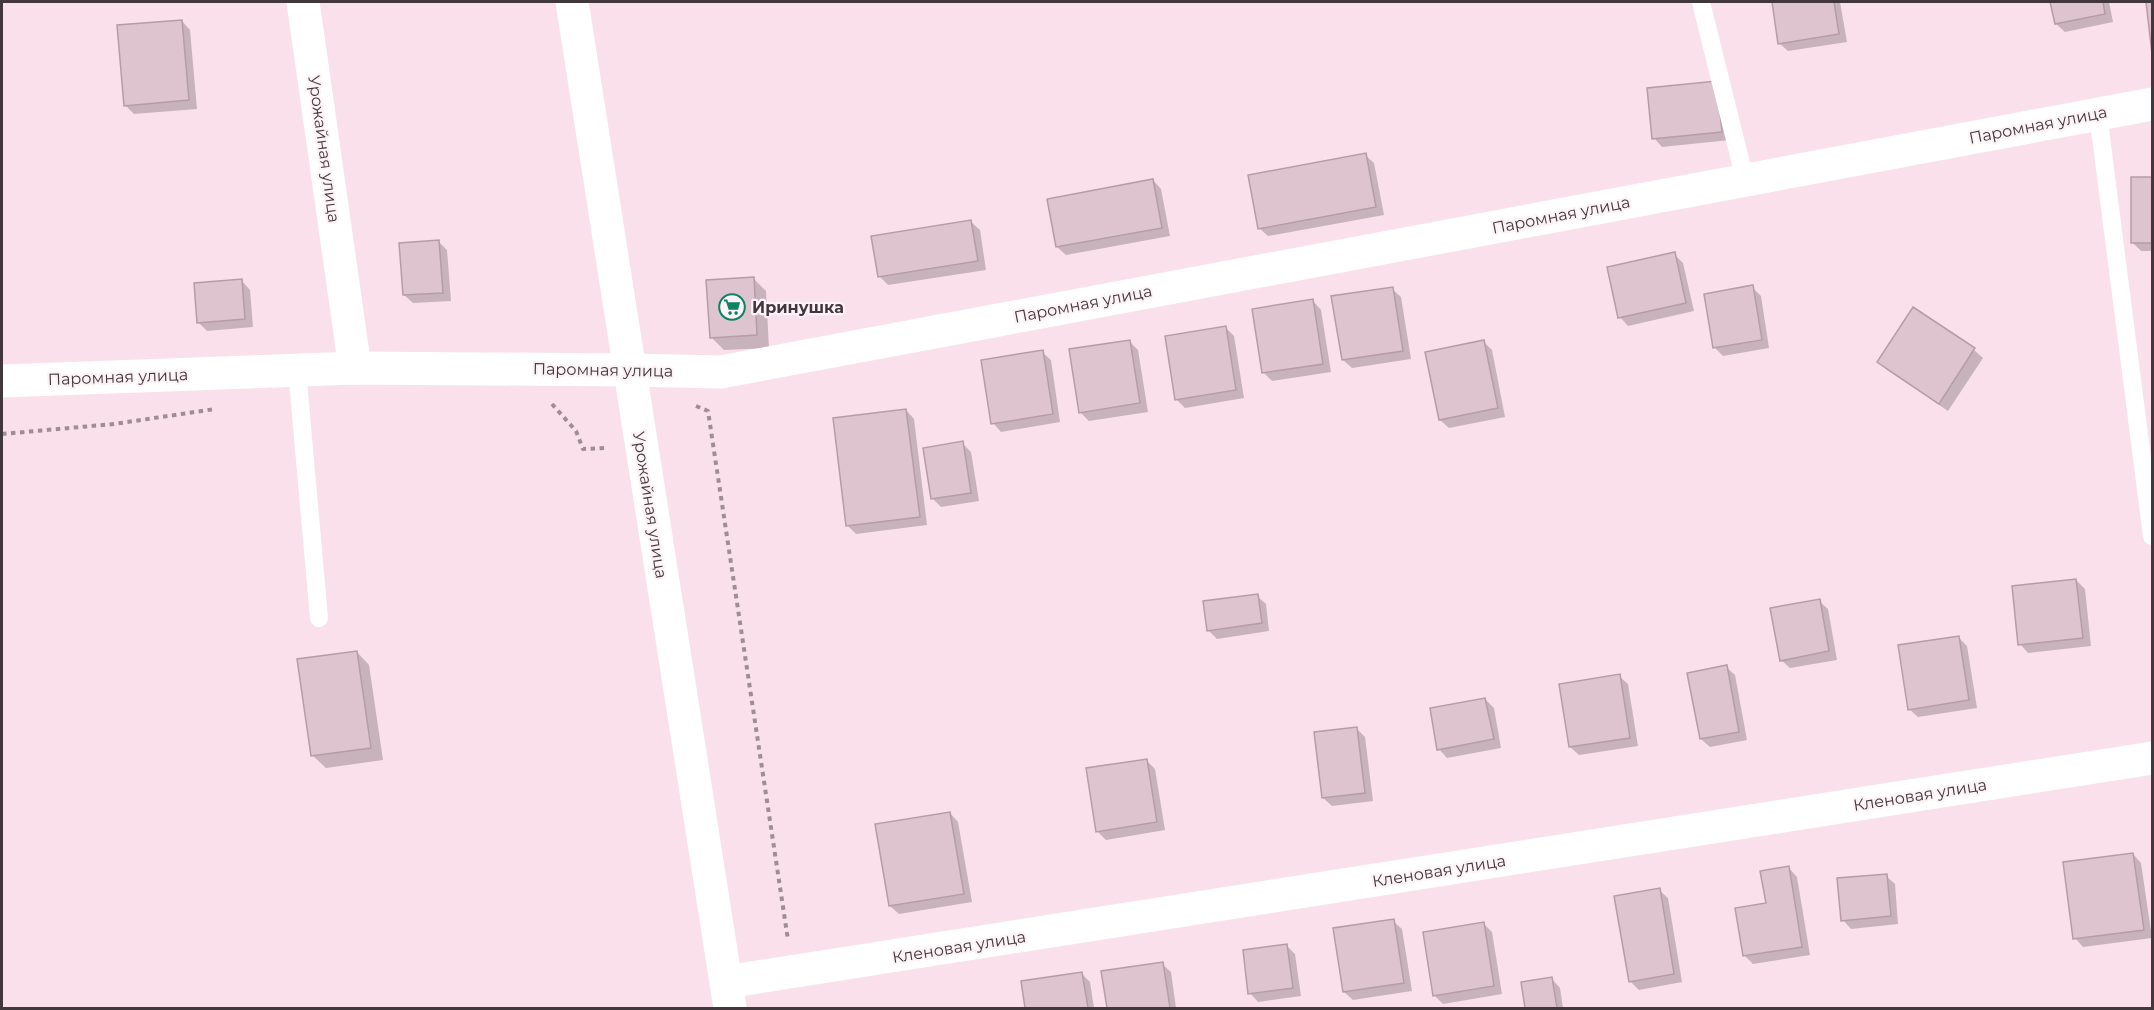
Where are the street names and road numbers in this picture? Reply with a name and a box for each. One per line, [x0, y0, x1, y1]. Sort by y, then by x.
street label: Урожайная улица [304, 74, 344, 224]
street label: Паромная улица [1967, 102, 2109, 148]
street label: Паромная улица [1490, 192, 1632, 238]
street label: Паромная улица [1012, 281, 1154, 327]
street label: Паромная улица [533, 359, 673, 381]
street label: Паромная улица [48, 365, 188, 389]
street label: Урожайная улица [629, 430, 671, 580]
street label: Кленовая улица [1852, 775, 1988, 815]
street label: Кленовая улица [1371, 851, 1507, 891]
street label: Кленовая улица [891, 927, 1027, 967]

